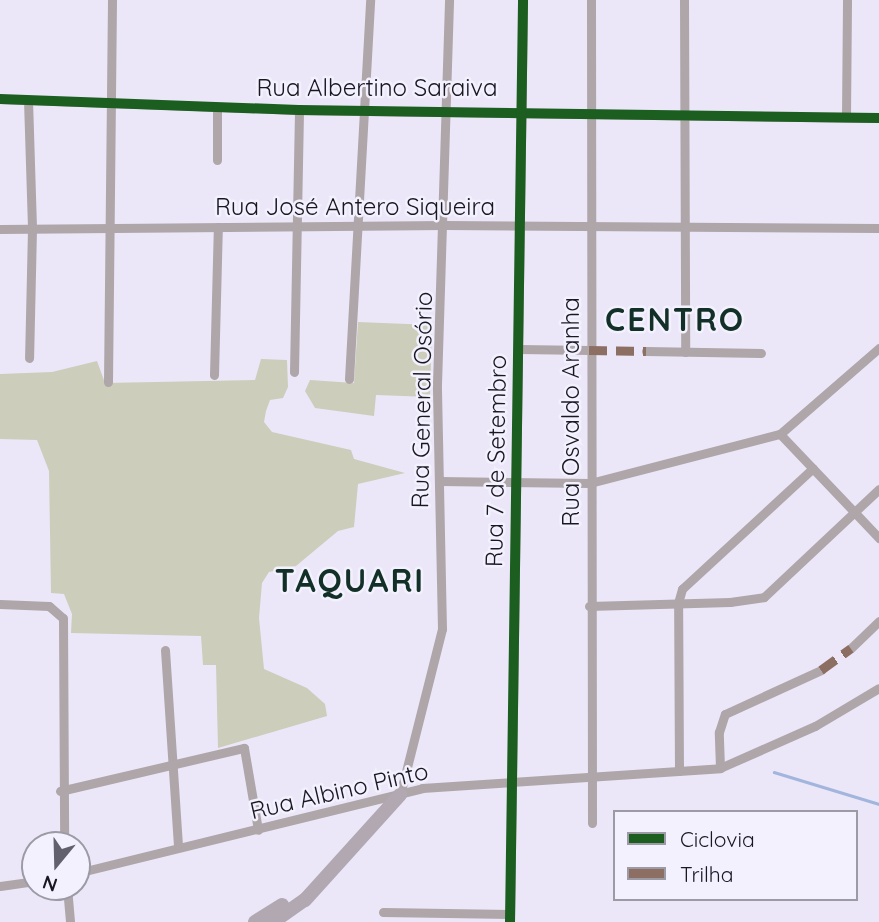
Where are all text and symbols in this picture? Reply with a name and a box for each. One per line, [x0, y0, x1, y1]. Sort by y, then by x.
street label: Rua Albertino Saraiva [256, 74, 498, 102]
street label: Rua José Antero Siqueira [215, 193, 495, 221]
street label: Rua General Osório [406, 291, 438, 509]
street label: Rua Osvaldo Aranha [557, 297, 585, 527]
district label: CENTRO [606, 300, 744, 338]
street label: Rua 7 de Setembro [480, 355, 512, 567]
district label: TAQUARI [276, 561, 424, 599]
street label: Rua Albino Pinto [247, 756, 431, 826]
legend [613, 810, 858, 901]
text: Ciclovia [680, 826, 755, 852]
north arrow [21, 831, 91, 901]
text: Trilha [680, 861, 734, 887]
text: N [39, 870, 60, 898]

